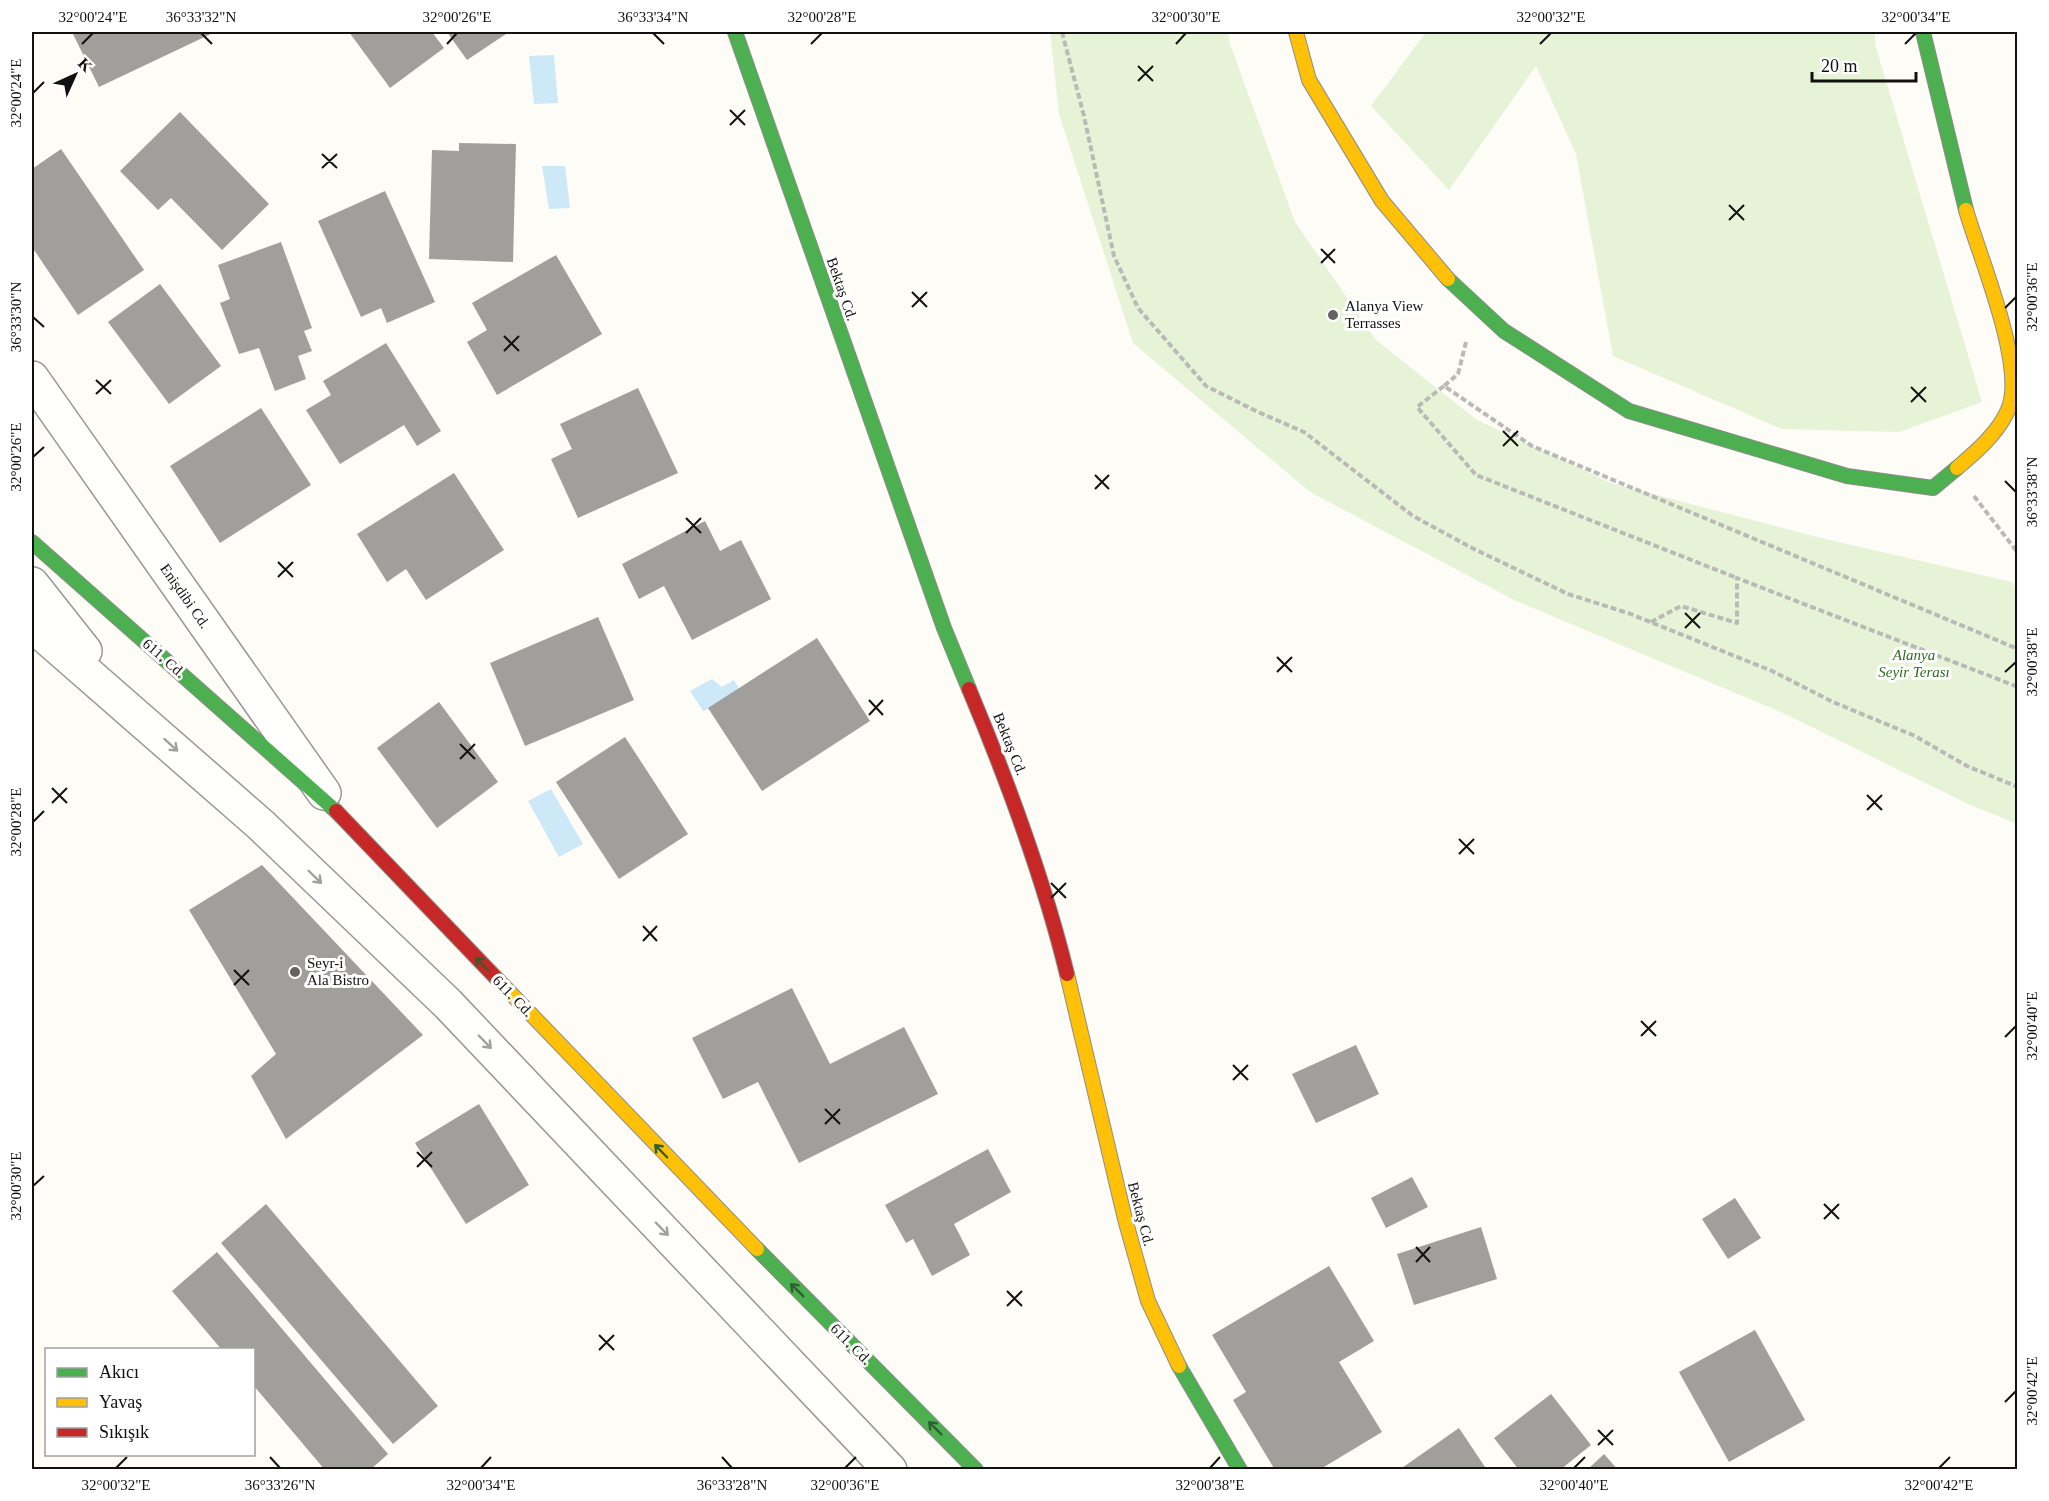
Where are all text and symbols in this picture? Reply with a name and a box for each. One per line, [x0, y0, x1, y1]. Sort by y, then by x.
text: 32°00'24"E [59, 9, 128, 25]
text: 36°33'32"N [166, 9, 236, 25]
text: 32°00'26"E [423, 9, 492, 25]
text: 36°33'34"N [618, 9, 688, 25]
text: 32°00'28"E [788, 9, 857, 25]
text: 32°00'30"E [1152, 9, 1221, 25]
text: 32°00'32"E [1517, 9, 1586, 25]
text: 32°00'34"E [1882, 9, 1951, 25]
north arrow [45, 45, 105, 105]
scale bar [1812, 45, 1916, 83]
text: K [75, 54, 96, 76]
text: 20 m [1821, 56, 1858, 76]
text: 32°00'24"E [8, 59, 24, 128]
street label: Bektaş Cd. [824, 255, 860, 323]
text: 32°00'36"E [2024, 263, 2040, 332]
text: 36°33'30"N [8, 282, 24, 352]
place label: Alanya View Terrasses [1345, 298, 1424, 331]
marker: Alanya View Terrasses [1326, 308, 1340, 322]
text: 32°00'26"E [8, 423, 24, 492]
text: 36°33'38"N [2024, 457, 2040, 527]
street label: Enişdibi Cd. [157, 561, 213, 631]
text: 32°00'38"E [2024, 628, 2040, 697]
street label: 611. Cd. [140, 635, 188, 681]
park label: Alanya Seyir Terası [1878, 647, 1950, 680]
street label: Bektaş Cd. [990, 710, 1030, 778]
one-way arrow [163, 738, 178, 752]
text: 32°00'28"E [8, 788, 24, 857]
one-way arrow [307, 870, 322, 884]
place label: Seyr-i Ala Bistro [307, 955, 369, 988]
one-way arrow [475, 956, 490, 971]
marker: Seyr-i Ala Bistro [288, 965, 302, 979]
street label: 611. Cd. [490, 972, 536, 1020]
text: 32°00'40"E [2024, 992, 2040, 1061]
one-way arrow [477, 1035, 492, 1050]
one-way arrow [653, 1143, 668, 1158]
text: 32°00'30"E [8, 1152, 24, 1221]
street label: Bektaş Cd. [1125, 1180, 1157, 1248]
one-way arrow [655, 1222, 669, 1237]
one-way arrow [790, 1282, 804, 1297]
street label: 611. Cd. [827, 1320, 875, 1368]
legend [45, 1348, 255, 1456]
text: 32°00'42"E [2024, 1357, 2040, 1426]
text: Akıcı [99, 1362, 139, 1382]
text: Yavaş [99, 1392, 142, 1412]
one-way arrow [927, 1421, 942, 1435]
text: Sıkışık [99, 1422, 149, 1442]
text: 32°00'32"E [82, 1477, 151, 1493]
text: 36°33'26"N [245, 1477, 315, 1493]
text: 32°00'34"E [447, 1477, 516, 1493]
text: 36°33'28"N [697, 1477, 767, 1493]
text: 32°00'36"E [811, 1477, 880, 1493]
text: 32°00'38"E [1176, 1477, 1245, 1493]
text: 32°00'40"E [1540, 1477, 1609, 1493]
text: 32°00'42"E [1905, 1477, 1974, 1493]

